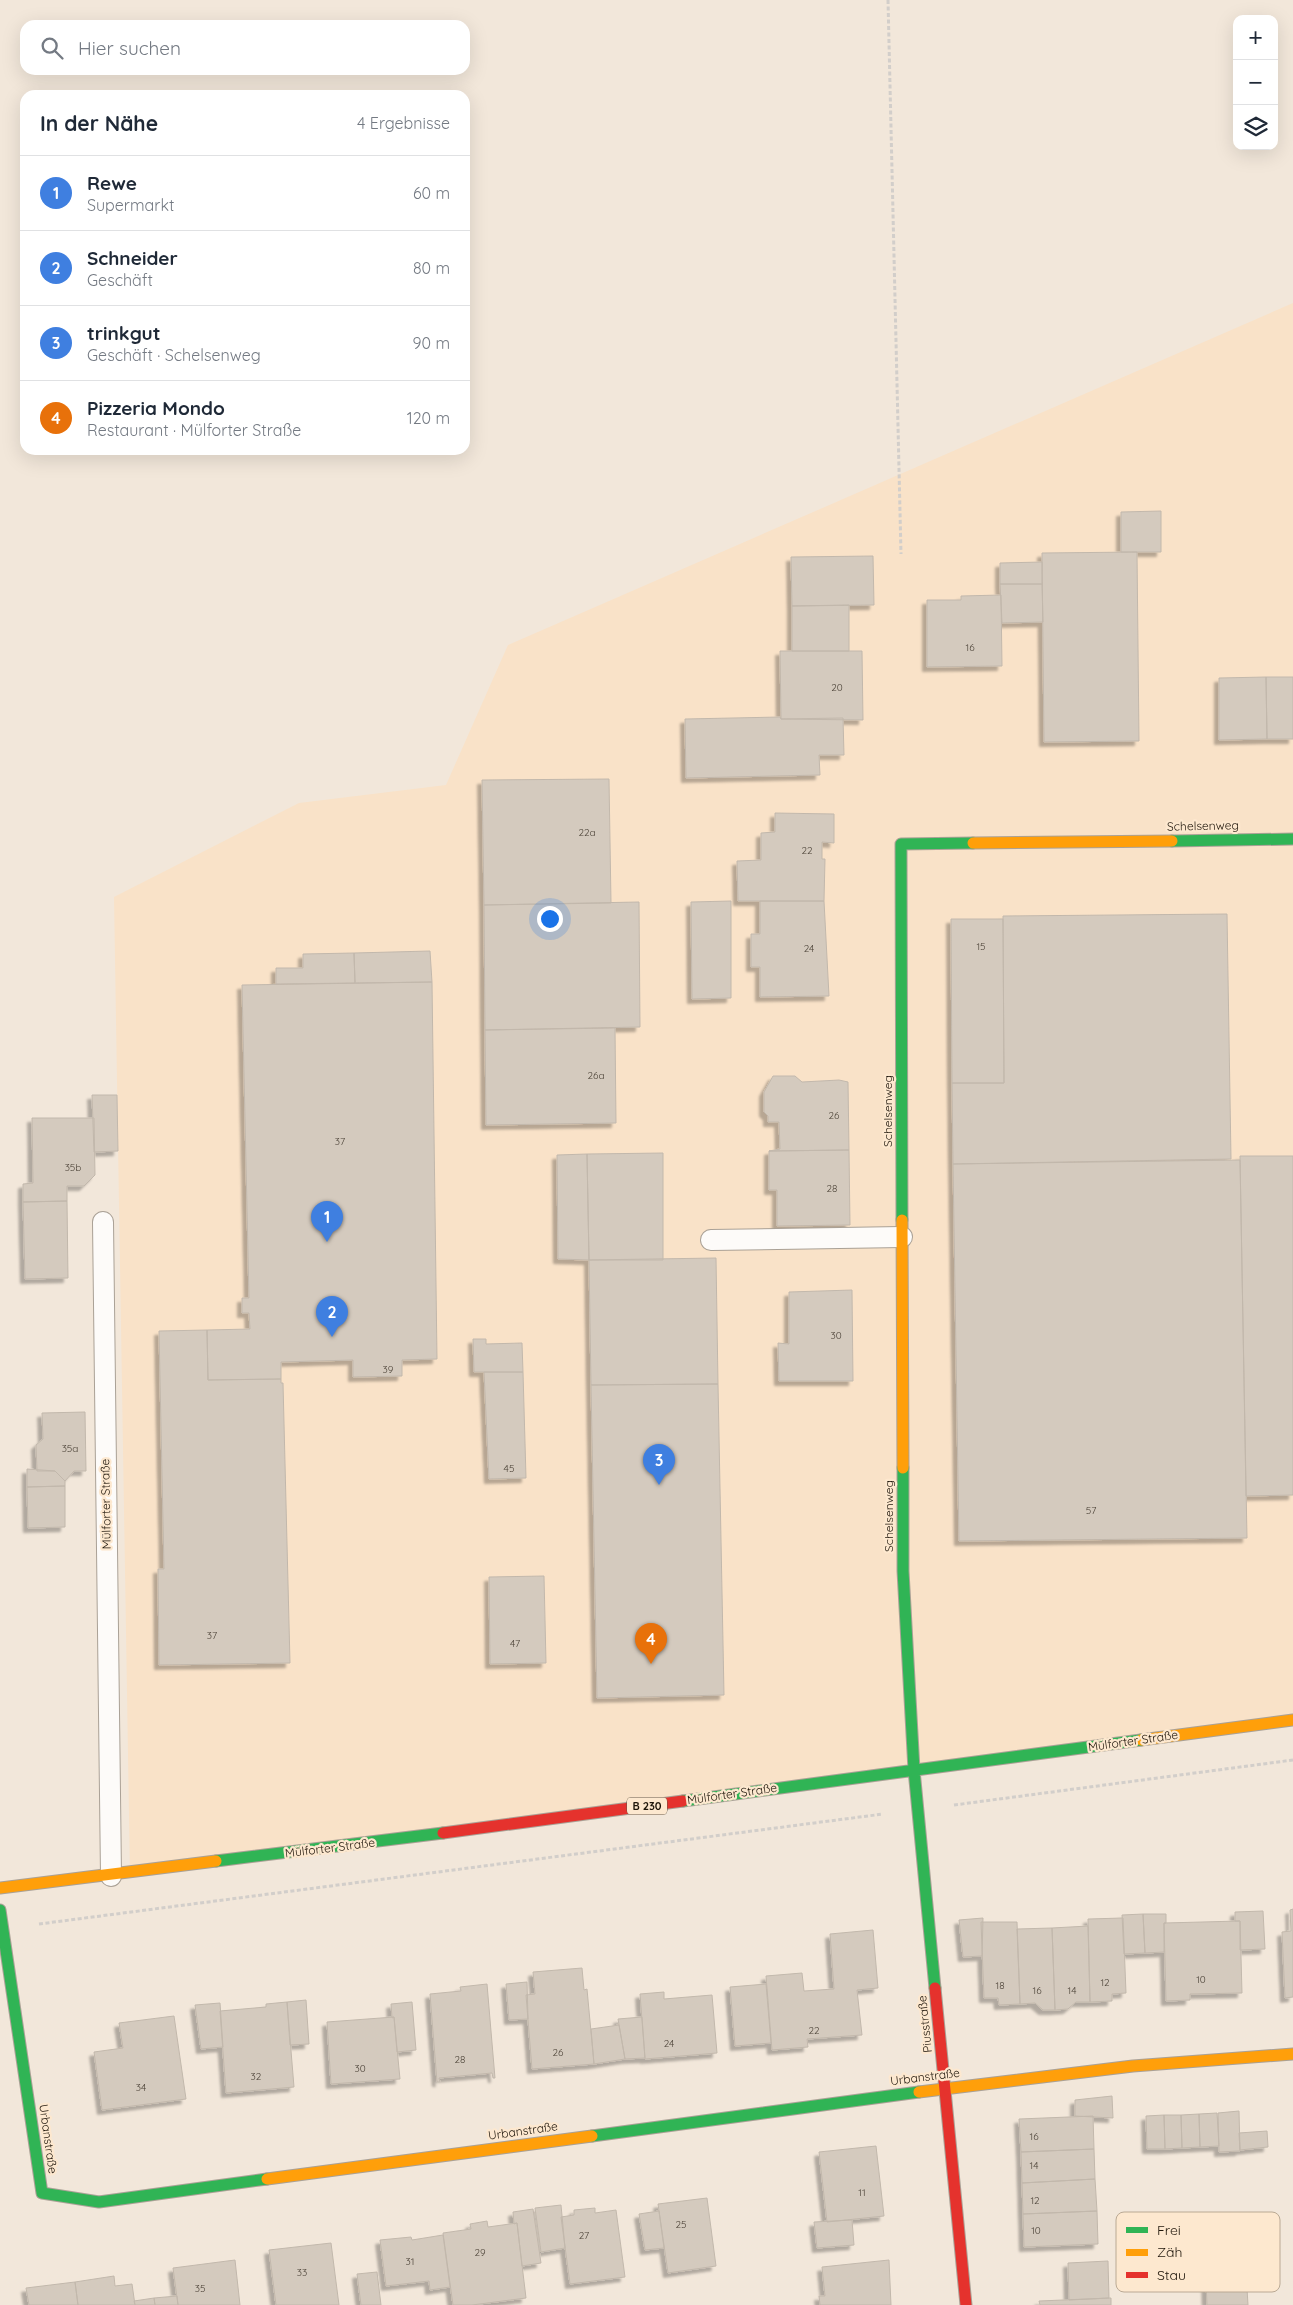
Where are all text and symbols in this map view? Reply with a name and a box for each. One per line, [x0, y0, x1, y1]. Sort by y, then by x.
map controls [1233, 15, 1278, 150]
button: + [1233, 15, 1278, 60]
search box [20, 20, 470, 75]
icon: search [38, 34, 66, 62]
text: Hier suchen [78, 36, 181, 60]
button: − [1233, 60, 1278, 105]
button: layers [1233, 105, 1278, 150]
text: In der Nähe [40, 110, 158, 136]
text: 4 Ergebnisse [357, 113, 450, 133]
text: Rewe [87, 171, 137, 195]
text: 1 [53, 183, 59, 203]
text: 60 m [413, 183, 450, 203]
text: Supermarkt [87, 195, 174, 215]
text: Schneider [87, 246, 178, 270]
text: 2 [51, 258, 61, 278]
text: 80 m [413, 258, 450, 278]
text: Geschäft [87, 270, 153, 290]
text: trinkgut [87, 321, 161, 345]
text: 3 [52, 333, 60, 353]
text: 90 m [413, 333, 450, 353]
text: Geschäft · Schelsenweg [87, 345, 261, 365]
text: Pizzeria Mondo [87, 396, 225, 420]
text: 4 [51, 408, 61, 428]
text: 120 m [407, 408, 450, 428]
text: Restaurant · Mülforter Straße [87, 420, 301, 440]
house number: 16 [965, 641, 975, 654]
house number: 20 [831, 681, 843, 694]
street label: Schelsenweg [1167, 817, 1239, 834]
house number: 22a [578, 826, 596, 839]
house number: 22 [801, 844, 813, 857]
your location [537, 906, 563, 932]
house number: 15 [976, 940, 986, 953]
house number: 24 [804, 942, 814, 955]
house number: 26a [588, 1069, 604, 1082]
street label: Schelsenweg [880, 1075, 895, 1147]
house number: 26 [829, 1109, 840, 1122]
house number: 37 [335, 1135, 345, 1148]
house number: 35b [65, 1161, 81, 1174]
house number: 28 [827, 1182, 837, 1195]
pin: 1 [311, 1201, 343, 1242]
pin: 2 [316, 1296, 348, 1337]
house number: 30 [830, 1329, 842, 1342]
house number: 39 [383, 1363, 394, 1376]
house number: 35a [62, 1442, 78, 1455]
pin: 3 [643, 1444, 675, 1485]
street label: Mülforter Straße [97, 1458, 114, 1549]
house number: 45 [504, 1462, 514, 1475]
street label: Schelsenweg [881, 1480, 896, 1552]
house number: 57 [1086, 1504, 1096, 1517]
pin: 4 [635, 1623, 667, 1664]
house number: 37 [207, 1629, 217, 1642]
house number: 47 [510, 1637, 520, 1650]
street label: Mülforter Straße [1087, 1727, 1179, 1754]
street label: Mülforter Straße [686, 1780, 778, 1807]
road number: B 230 [627, 1798, 667, 1814]
street label: Mülforter Straße [284, 1835, 376, 1860]
house number: 10 [1196, 1973, 1206, 1986]
house number: 12 [1100, 1976, 1110, 1989]
house number: 18 [995, 1979, 1005, 1992]
house number: 16 [1032, 1984, 1042, 1997]
house number: 14 [1068, 1984, 1076, 1997]
street label: Piusstraße [914, 1994, 935, 2054]
house number: 22 [808, 2024, 820, 2037]
house number: 24 [664, 2037, 674, 2050]
house number: 26 [553, 2046, 564, 2059]
house number: 28 [455, 2053, 465, 2066]
house number: 30 [354, 2062, 366, 2075]
street label: Urbanstraße [889, 2065, 961, 2088]
house number: 32 [251, 2070, 262, 2083]
house number: 34 [136, 2081, 146, 2094]
street label: Urbanstraße [36, 2103, 61, 2175]
street label: Urbanstraße [487, 2118, 559, 2143]
house number: 16 [1029, 2130, 1039, 2143]
house number: 14 [1030, 2159, 1038, 2172]
house number: 11 [858, 2186, 866, 2199]
house number: 12 [1030, 2194, 1040, 2207]
legend [1116, 2212, 1280, 2292]
house number: 25 [676, 2218, 687, 2231]
text: Frei [1157, 2221, 1181, 2239]
house number: 10 [1031, 2224, 1041, 2237]
house number: 27 [579, 2229, 589, 2242]
text: Zäh [1157, 2243, 1182, 2261]
house number: 29 [474, 2246, 486, 2259]
house number: 31 [406, 2255, 414, 2268]
house number: 33 [297, 2266, 307, 2279]
text: Stau [1157, 2266, 1186, 2284]
house number: 35 [195, 2282, 205, 2295]

